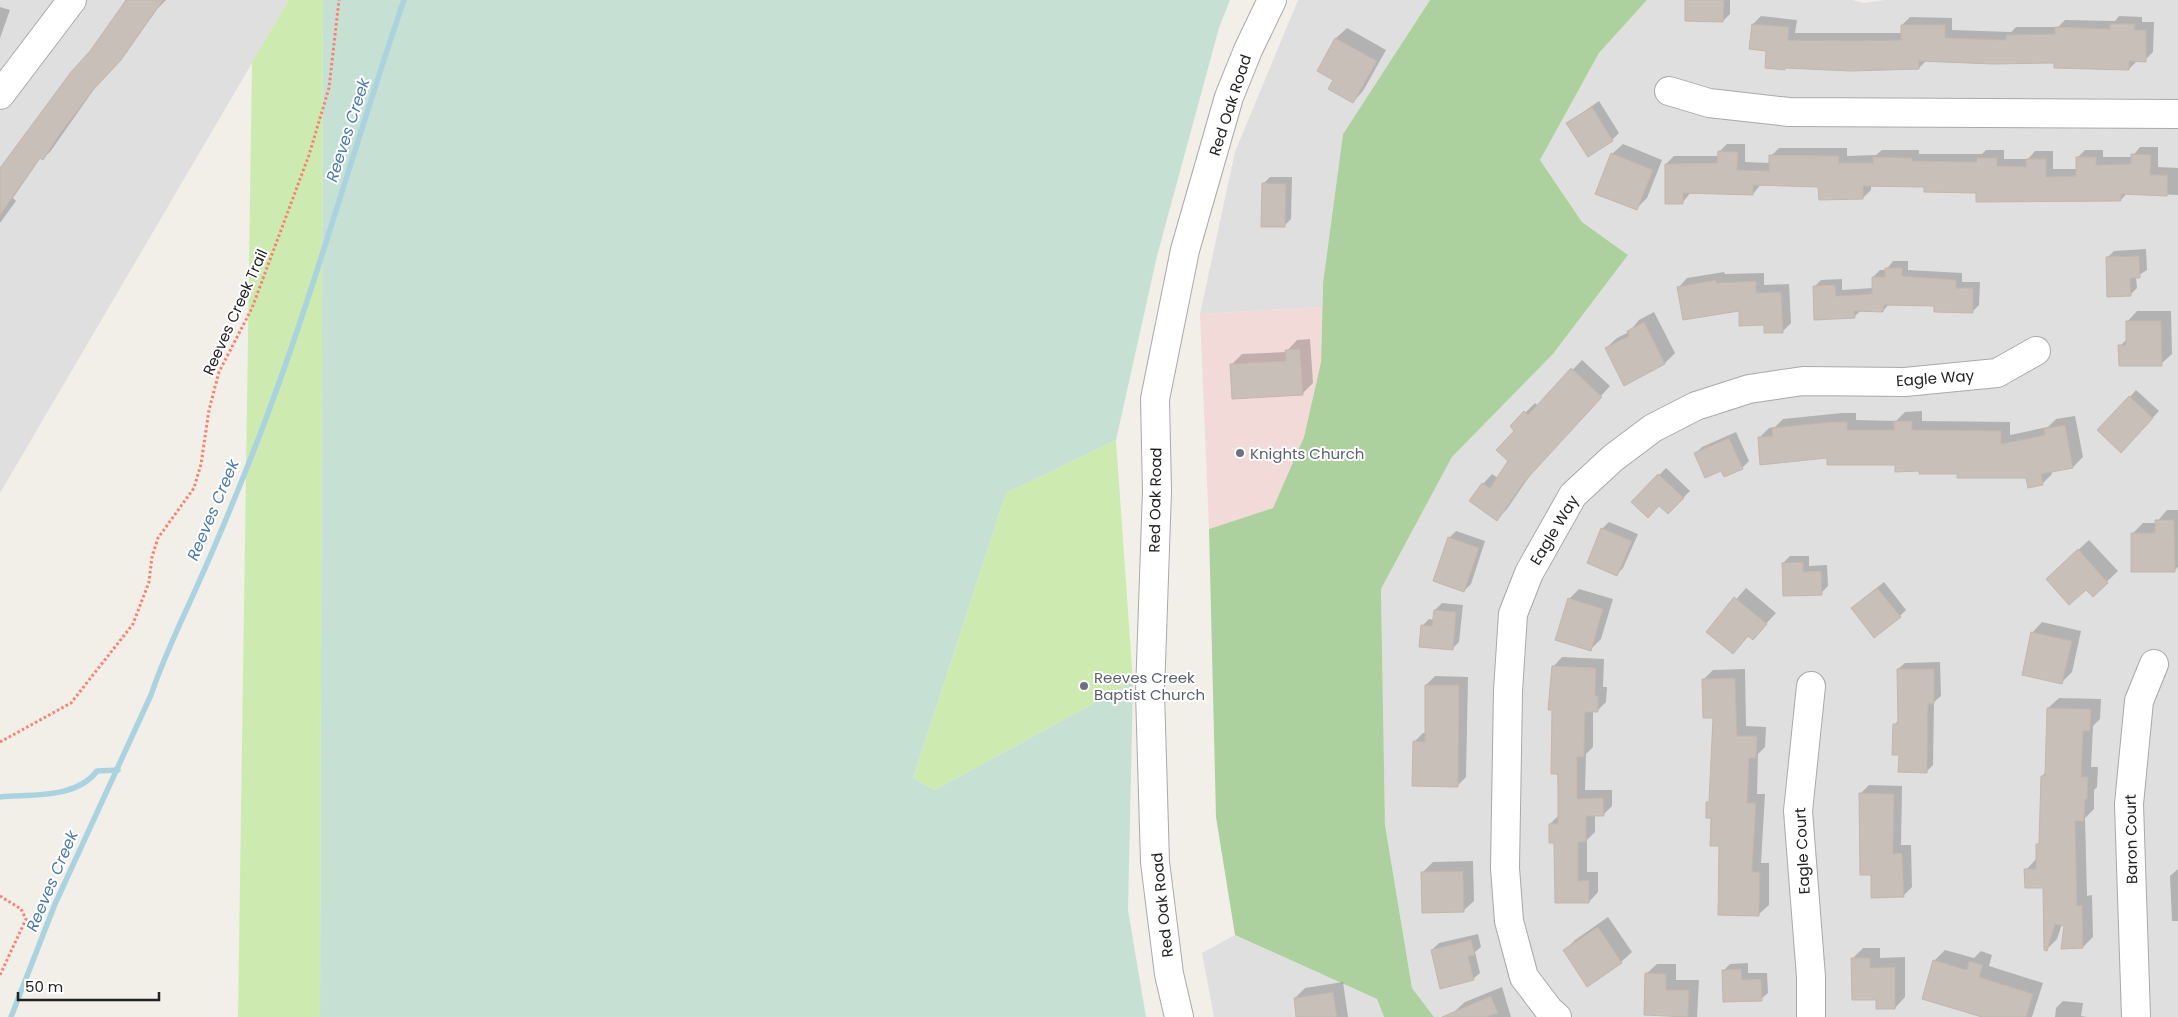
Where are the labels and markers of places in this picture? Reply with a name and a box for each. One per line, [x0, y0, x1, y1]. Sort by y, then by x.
place label: Knights Church [1250, 443, 1364, 464]
marker: Knights Church [1234, 447, 1246, 459]
place label: Reeves Creek Baptist Church [1094, 667, 1205, 705]
marker: Reeves Creek Baptist Church [1078, 680, 1090, 692]

